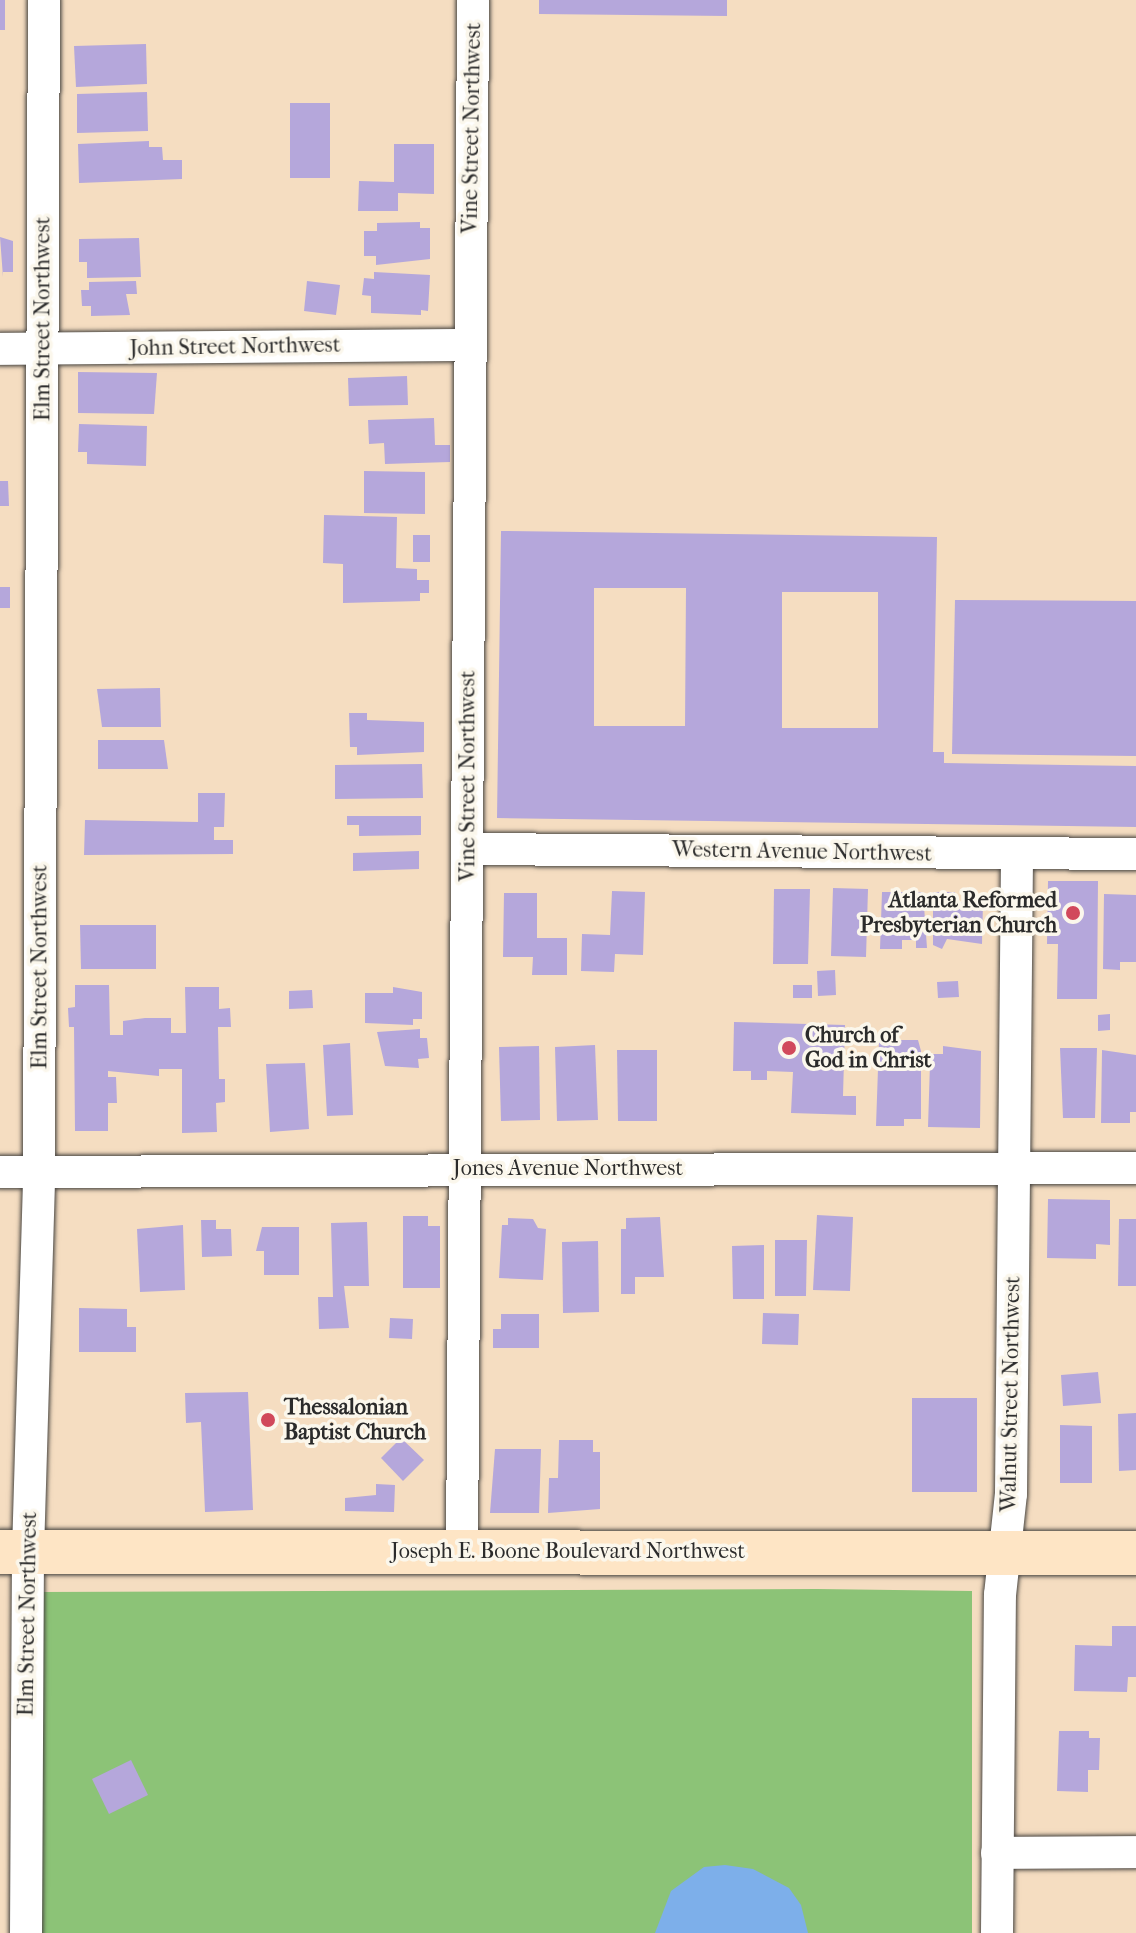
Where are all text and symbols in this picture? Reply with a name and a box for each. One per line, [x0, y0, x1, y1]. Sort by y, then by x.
street label: Vine Street Northwest [457, 22, 487, 234]
street label: Elm Street Northwest [30, 217, 56, 421]
street label: John Street Northwest [129, 332, 341, 362]
street label: Vine Street Northwest [455, 670, 481, 882]
street label: Western Avenue Northwest [672, 837, 932, 867]
street label: Elm Street Northwest [27, 865, 53, 1069]
place label: Atlanta Reformed Presbyterian Church [860, 887, 1057, 938]
marker: Atlanta Reformed Presbyterian Church [1064, 904, 1082, 922]
place label: Church of God in Christ [805, 1022, 931, 1074]
marker: Church of God in Christ [780, 1039, 798, 1057]
street label: Jones Avenue Northwest [453, 1156, 683, 1182]
street label: Walnut Street Northwest [996, 1276, 1026, 1512]
place label: Thessalonian Baptist Church [284, 1394, 426, 1446]
marker: Thessalonian Baptist Church [259, 1411, 277, 1429]
street label: Elm Street Northwest [13, 1511, 43, 1717]
street label: Joseph E. Boone Boulevard Northwest [391, 1539, 745, 1565]

